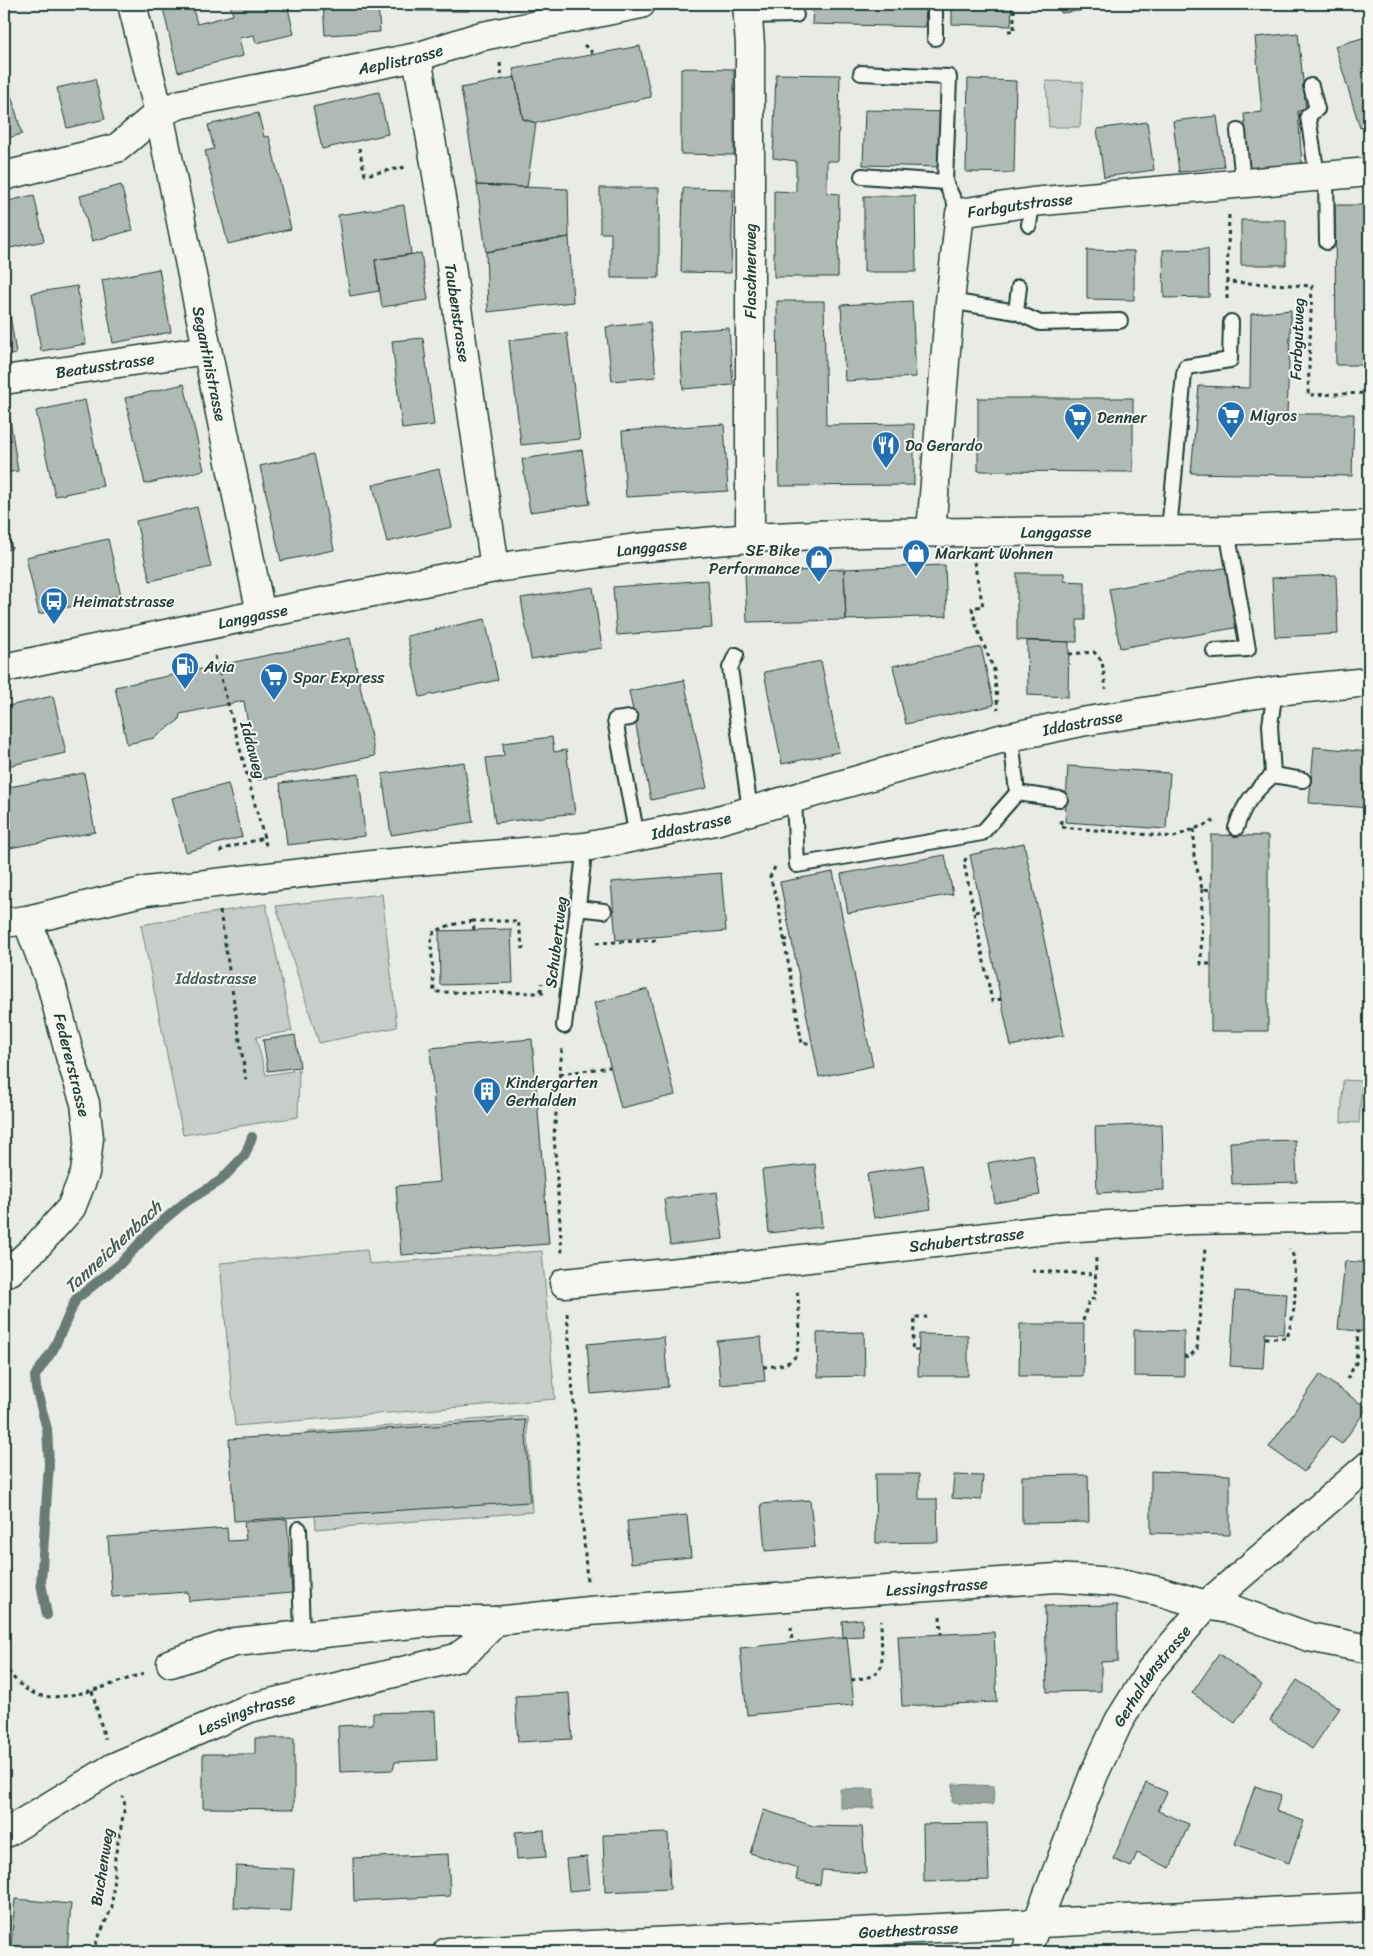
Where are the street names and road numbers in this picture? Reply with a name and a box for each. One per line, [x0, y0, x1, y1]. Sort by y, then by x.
street label: Aeplistrasse [355, 35, 447, 83]
street label: Farbgutstrasse [965, 184, 1074, 226]
street label: Flaschnerweg [736, 223, 765, 319]
street label: Taubenstrasse [436, 261, 479, 364]
street label: Farbgutweg [1281, 297, 1313, 381]
street label: Segantinistrasse [184, 303, 236, 424]
street label: Beatusstrasse [53, 343, 156, 387]
street label: Langgasse [1020, 517, 1092, 546]
street label: Langgasse [614, 529, 688, 565]
street label: Langgasse [215, 595, 290, 637]
street label: Iddastrasse [1039, 701, 1125, 744]
street label: Iddaweg [231, 717, 275, 782]
street label: Iddastrasse [647, 803, 735, 848]
street label: Schubertweg [536, 894, 576, 990]
street label: Federerstrasse [45, 1010, 99, 1120]
street label: Schubertstrasse [907, 1218, 1026, 1261]
street label: Lessingstrasse [885, 1568, 989, 1604]
street label: Gerhaldenstrasse [1104, 1618, 1198, 1733]
street label: Lessingstrasse [193, 1683, 298, 1744]
street label: Buchenweg [82, 1826, 122, 1908]
street label: Goethestrasse [858, 1913, 959, 1946]

